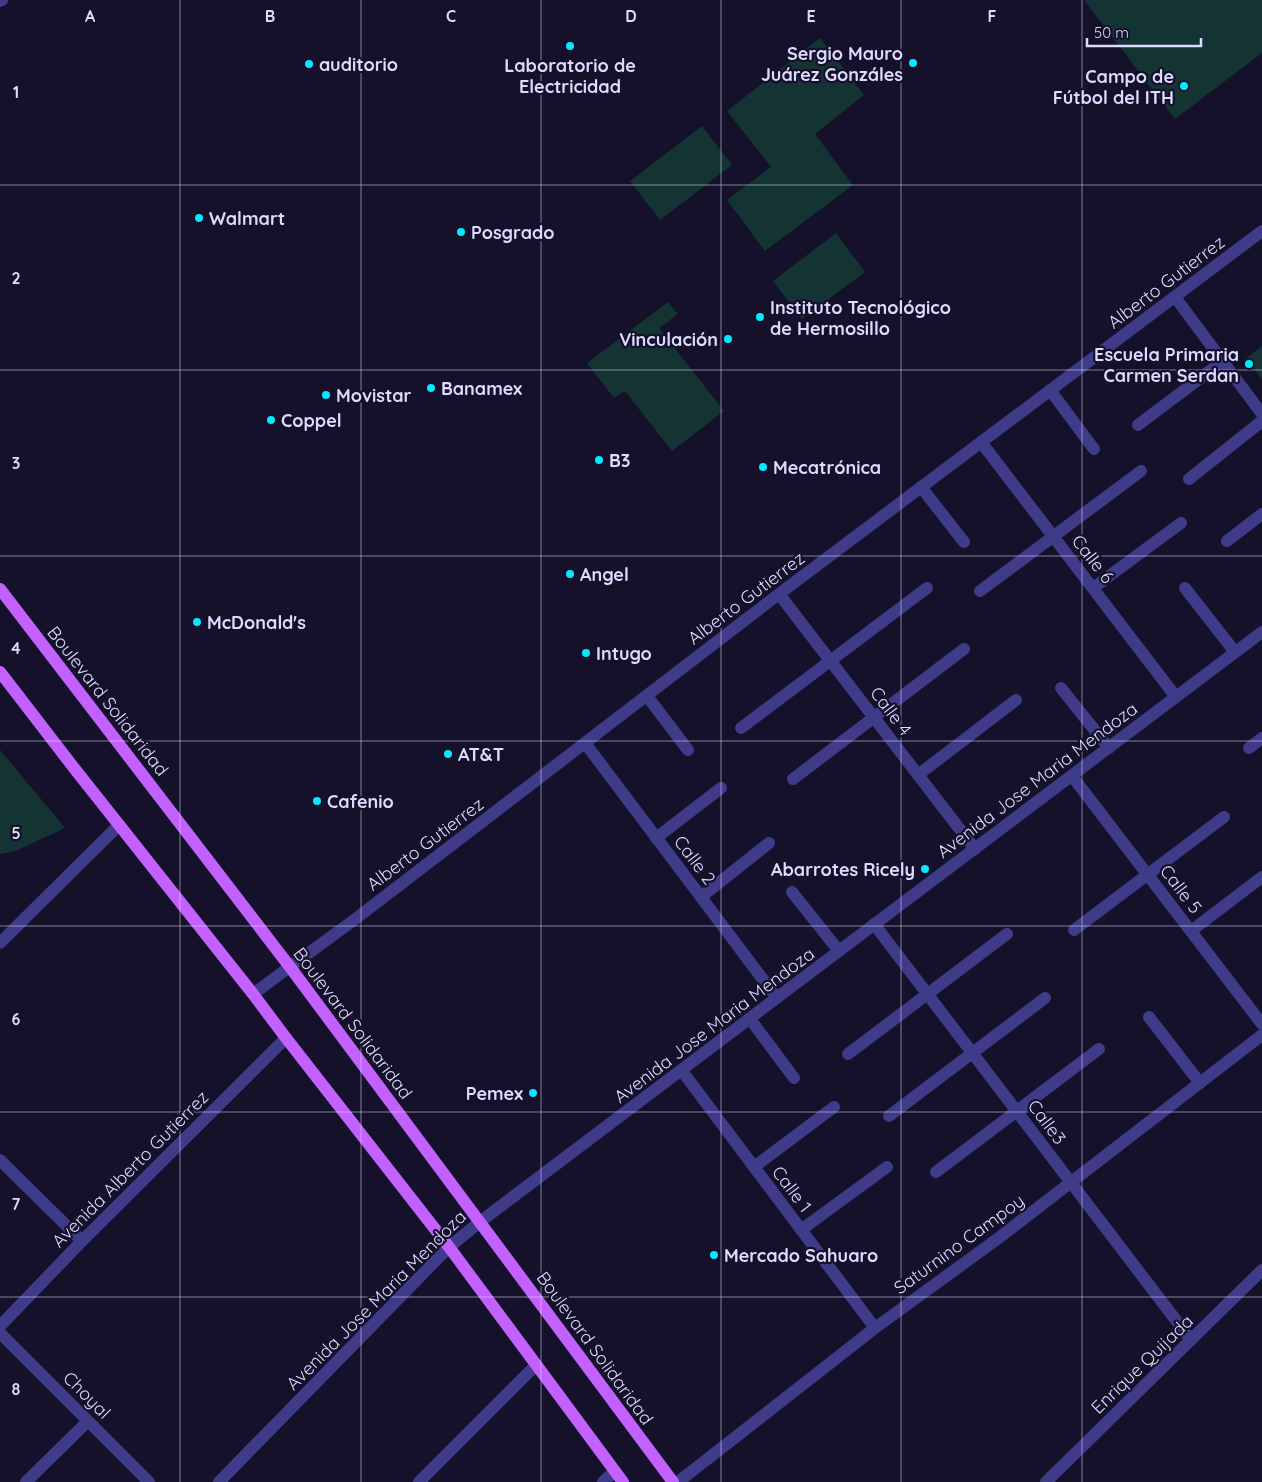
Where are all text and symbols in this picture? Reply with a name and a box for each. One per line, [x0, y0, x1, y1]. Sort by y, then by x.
text: A [85, 6, 96, 26]
text: B [265, 6, 275, 26]
text: C [446, 6, 456, 26]
text: D [625, 6, 637, 26]
text: E [806, 6, 816, 26]
text: F [988, 6, 997, 26]
scale bar [1087, 15, 1201, 47]
text: 50 m [1094, 23, 1129, 42]
marker: Laboratorio de Electricidad [564, 40, 576, 52]
place label: Sergio Mauro Juárez Gonzáles [761, 42, 903, 86]
place label: auditorio [319, 53, 398, 76]
place label: Laboratorio de Electricidad [504, 54, 636, 98]
marker: Sergio Mauro Juárez Gonzáles [907, 57, 919, 69]
marker: auditorio [303, 58, 315, 70]
place label: Campo de Fútbol del ITH [1053, 65, 1174, 109]
marker: Campo de Fútbol del ITH [1178, 80, 1190, 92]
text: 1 [13, 82, 19, 102]
place label: Walmart [209, 207, 285, 230]
marker: Walmart [193, 212, 205, 224]
place label: Posgrado [471, 221, 555, 244]
marker: Posgrado [455, 226, 467, 238]
street label: Alberto Gutierrez [1103, 230, 1229, 334]
text: 2 [11, 268, 21, 288]
place label: Instituto Tecnológico de Hermosillo [770, 296, 951, 340]
marker: Instituto Tecnológico de Hermosillo [754, 311, 766, 323]
place label: Vinculación [619, 328, 718, 351]
marker: Vinculación [722, 333, 734, 345]
place label: Escuela Primaria Carmen Serdan [1094, 343, 1239, 387]
marker: Escuela Primaria Carmen Serdan [1243, 358, 1255, 370]
place label: Banamex [441, 377, 522, 400]
marker: Banamex [425, 382, 437, 394]
place label: Movistar [336, 384, 412, 407]
marker: Movistar [320, 389, 332, 401]
place label: Coppel [281, 409, 342, 432]
marker: Coppel [265, 414, 277, 426]
place label: B3 [609, 449, 630, 472]
text: 3 [12, 453, 20, 473]
marker: B3 [593, 454, 605, 466]
place label: Mecatrónica [773, 456, 881, 479]
marker: Mecatrónica [757, 461, 769, 473]
street label: Calle 6 [1067, 530, 1119, 588]
street label: Alberto Gutierrez [683, 546, 809, 650]
place label: Angel [580, 563, 629, 586]
marker: Angel [564, 568, 576, 580]
place label: McDonald's [207, 611, 306, 634]
marker: McDonald's [191, 616, 203, 628]
street label: Boulevard Solidaridad [42, 621, 174, 781]
text: 4 [11, 638, 21, 658]
place label: Intugo [596, 642, 652, 665]
marker: Intugo [580, 647, 592, 659]
street label: Calle 4 [865, 682, 917, 740]
street label: Avenida Jose Maria Mendoza [932, 697, 1142, 863]
place label: AT&T [458, 743, 504, 766]
marker: AT&T [442, 748, 454, 760]
place label: Cafenio [327, 790, 394, 813]
street label: Alberto Gutierrez [362, 792, 488, 896]
marker: Cafenio [311, 795, 323, 807]
text: 5 [11, 823, 21, 843]
street label: Calle 2 [669, 831, 721, 889]
place label: Abarrotes Ricely [771, 858, 915, 881]
street label: Calle 5 [1155, 860, 1207, 918]
marker: Abarrotes Ricely [919, 863, 931, 875]
street label: Avenida Jose Maria Mendoza [609, 942, 819, 1108]
street label: Boulevard Solidaridad [288, 943, 418, 1103]
text: 6 [12, 1009, 21, 1029]
place label: Pemex [466, 1082, 523, 1105]
street label: Avenida Alberto Gutierrez [47, 1086, 213, 1252]
marker: Pemex [527, 1087, 539, 1099]
street label: Calle3 [1023, 1095, 1071, 1149]
street label: Calle 1 [767, 1161, 817, 1217]
street label: Saturnino Campoy [889, 1189, 1029, 1299]
text: 7 [12, 1194, 21, 1214]
street label: Avenida Jose Maria Mendoza [281, 1205, 471, 1395]
place label: Mercado Sahuaro [724, 1244, 878, 1267]
marker: Mercado Sahuaro [708, 1249, 720, 1261]
street label: Boulevard Solidaridad [532, 1267, 658, 1429]
street label: Enrique Quijada [1086, 1309, 1198, 1419]
street label: Choyal [58, 1366, 116, 1424]
text: 8 [12, 1379, 21, 1399]

